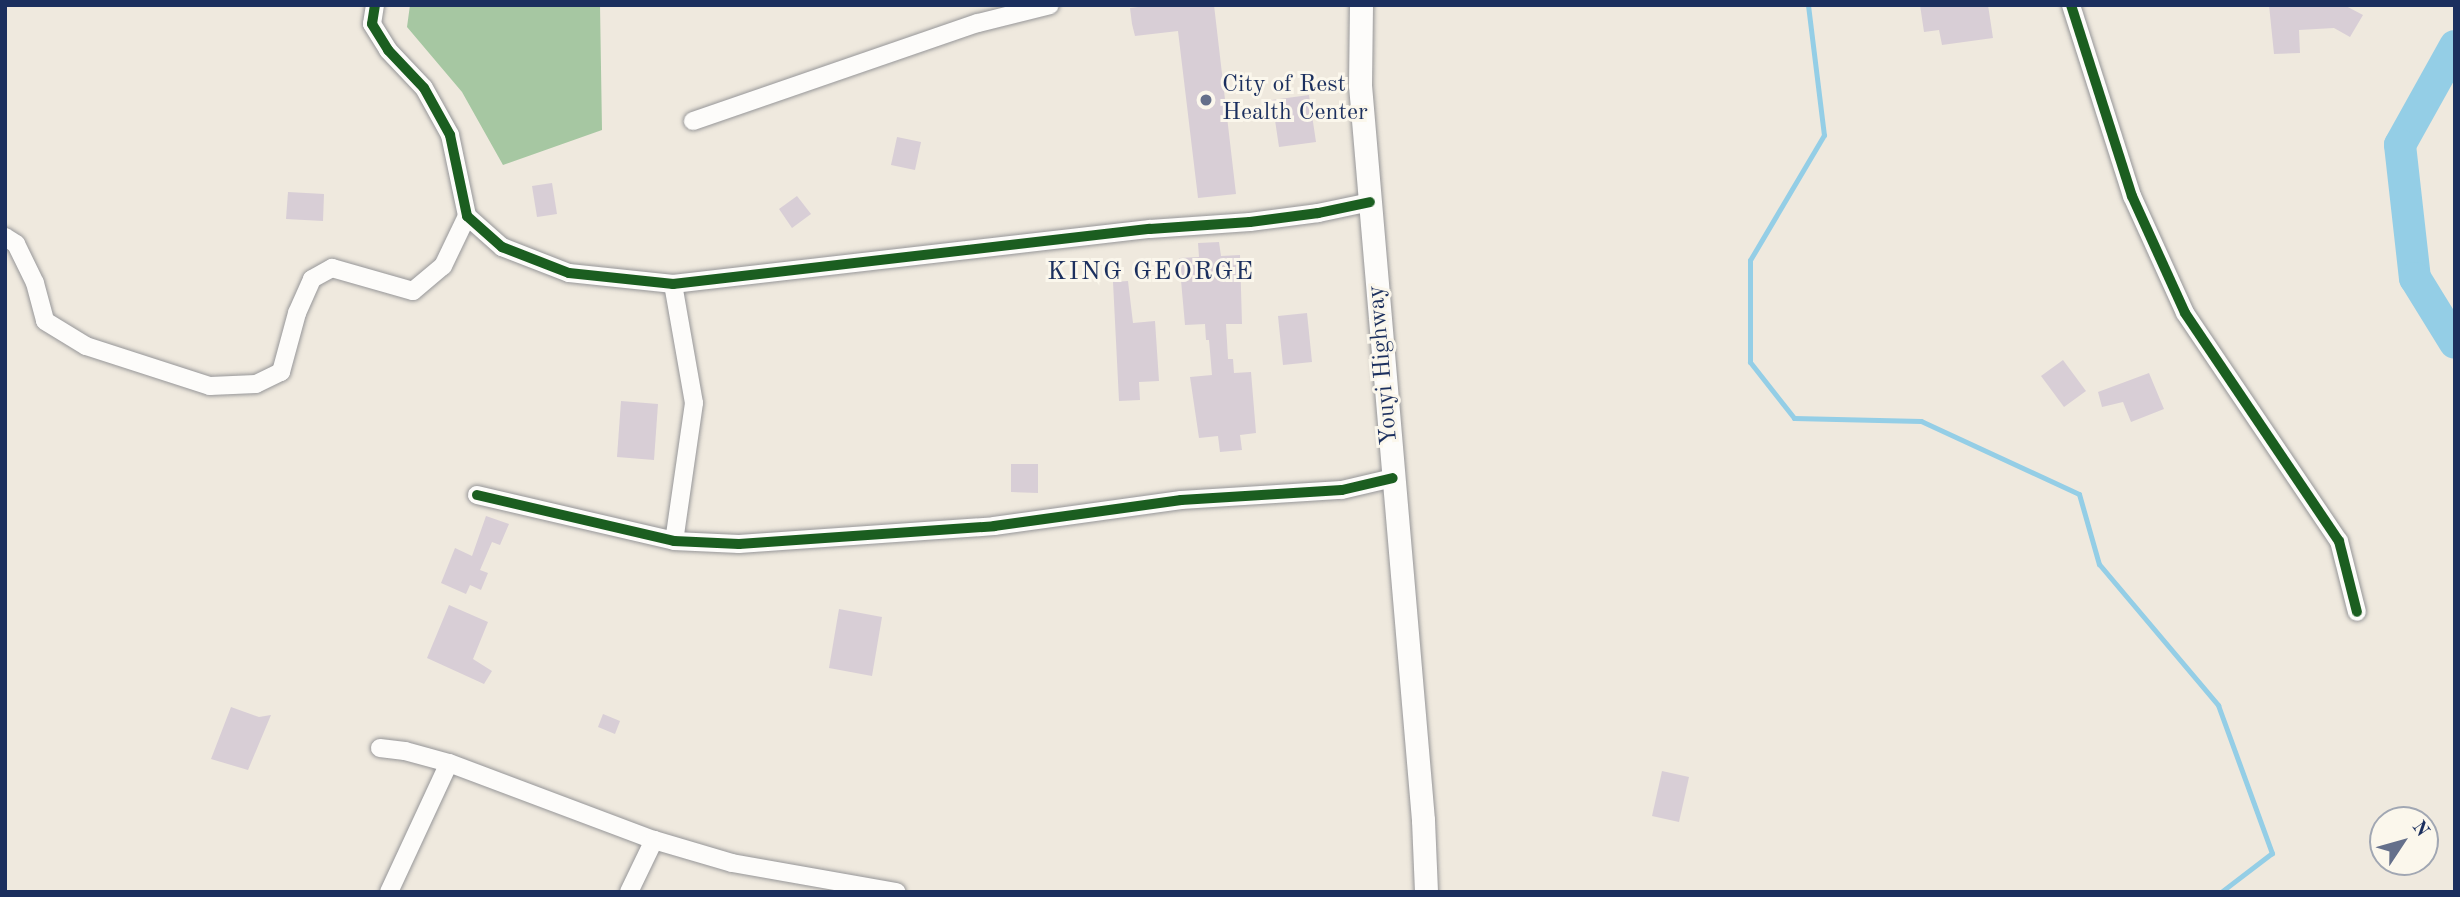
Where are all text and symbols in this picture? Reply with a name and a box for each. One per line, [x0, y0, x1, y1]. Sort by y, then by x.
place label: City of Rest Health Center [1222, 72, 1368, 128]
marker: City of Rest Health Center [1196, 90, 1216, 110]
district label: KING GEORGE [1048, 257, 1254, 289]
street label: Youyi Highway [1363, 284, 1405, 446]
north arrow [2369, 806, 2439, 876]
text: N [2408, 818, 2432, 841]

